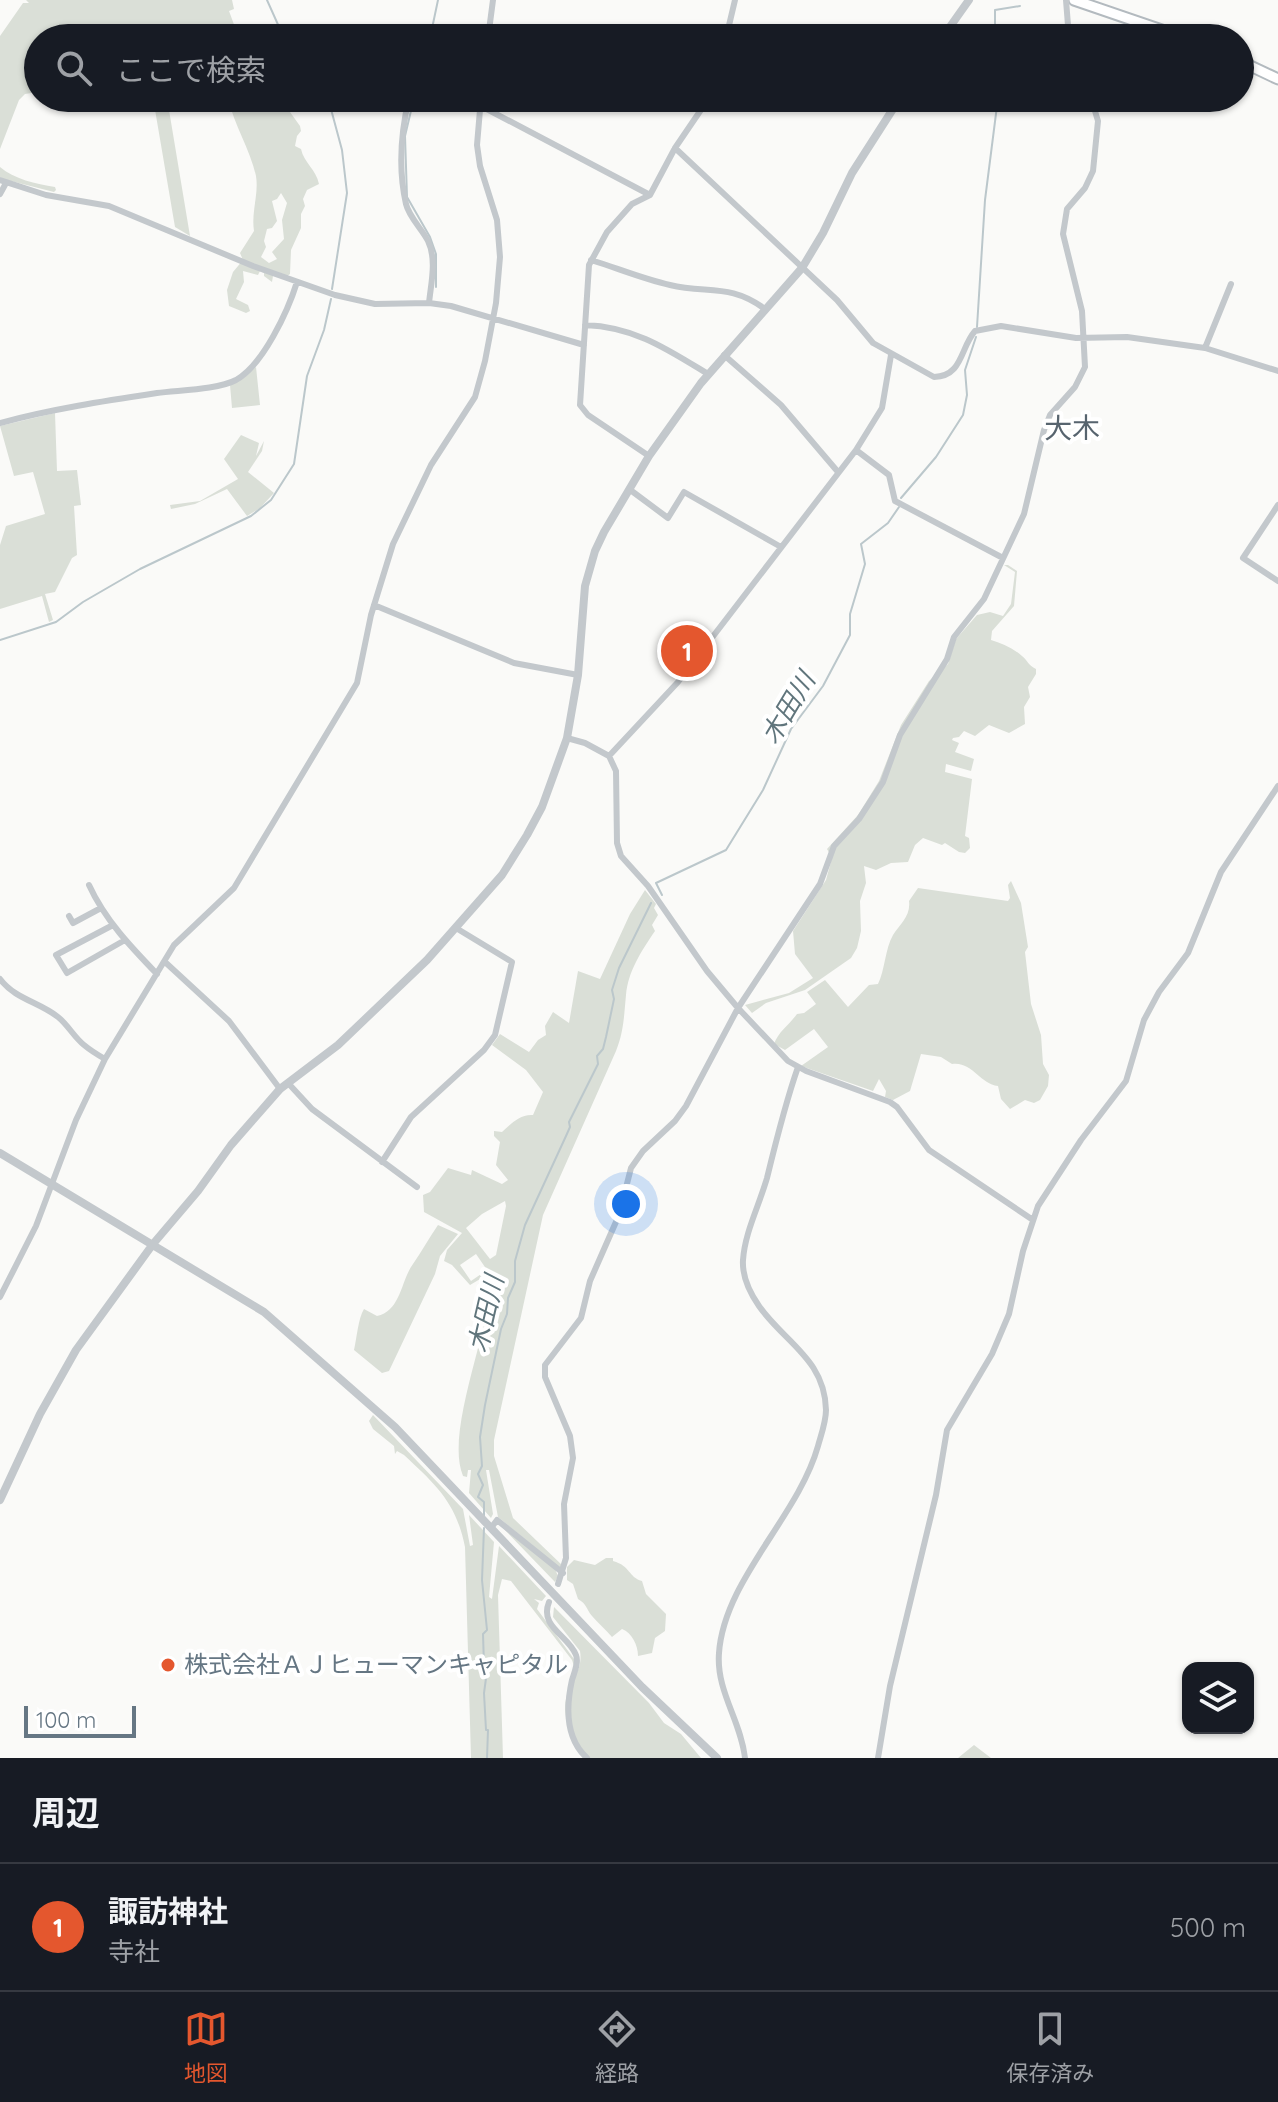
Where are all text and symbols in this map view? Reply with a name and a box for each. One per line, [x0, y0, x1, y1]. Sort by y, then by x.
search box [24, 24, 1254, 112]
icon: search [52, 46, 96, 90]
text: ここで検索 [116, 51, 266, 89]
district label: 大木 [1044, 410, 1100, 445]
pin: 1 [661, 621, 713, 681]
water label: 木田川 [753, 663, 823, 750]
your location [606, 1184, 646, 1224]
water label: 木田川 [461, 1269, 511, 1356]
place label: 株式会社ＡＪヒューマンキャピタル [184, 1649, 568, 1679]
marker: 株式会社ＡＪヒューマンキャピタル [159, 1656, 177, 1674]
map controls [1182, 1662, 1254, 1734]
button: layers [1182, 1662, 1254, 1734]
scale bar [24, 1702, 136, 1738]
text: 100 m [36, 1706, 96, 1734]
text: 周辺 [32, 1791, 100, 1834]
text: 諏訪神社 [108, 1892, 228, 1930]
text: 1 [53, 1911, 63, 1944]
text: 500 m [1170, 1911, 1246, 1944]
text: 寺社 [108, 1935, 160, 1968]
tab: 地図 [184, 2007, 228, 2087]
tab: 経路 [595, 2007, 639, 2087]
tab: 保存済み [1006, 2007, 1094, 2087]

